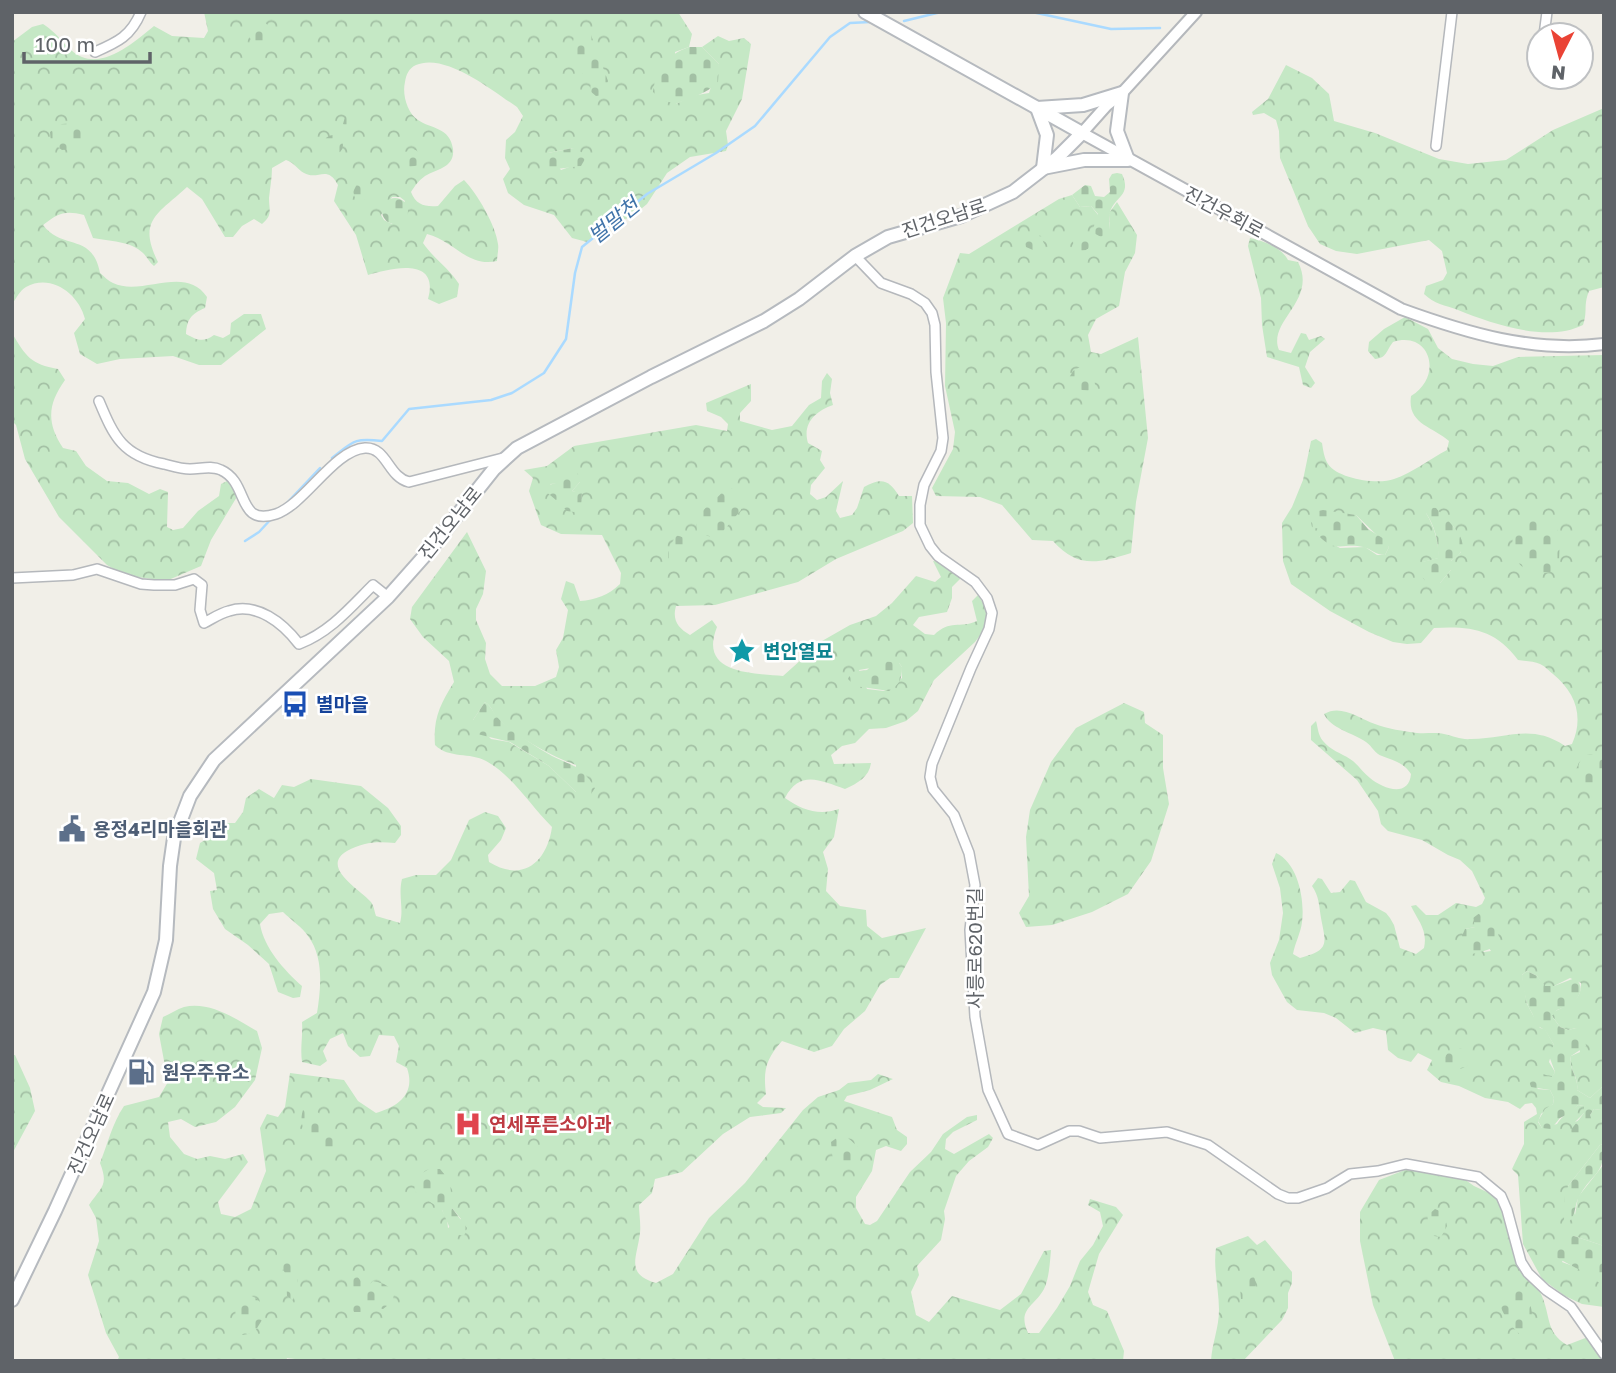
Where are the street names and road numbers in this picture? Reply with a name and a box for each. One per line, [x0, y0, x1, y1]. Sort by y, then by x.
street label: 진건우회로 [1180, 181, 1268, 242]
street label: 진건오남로 [899, 193, 989, 242]
street label: 진건오남로 [413, 481, 486, 564]
street label: 사릉로620번길 [963, 887, 986, 1009]
street label: 진건오남로 [62, 1089, 119, 1178]

